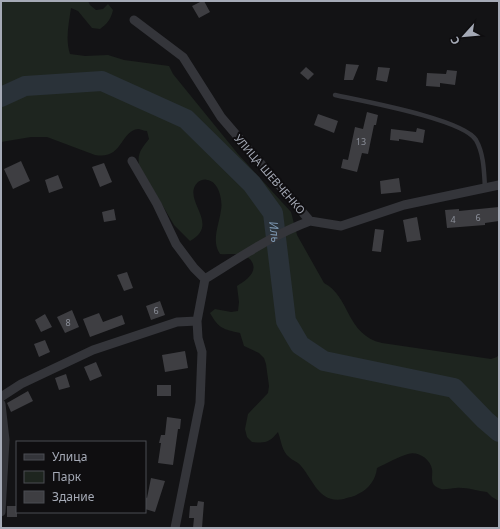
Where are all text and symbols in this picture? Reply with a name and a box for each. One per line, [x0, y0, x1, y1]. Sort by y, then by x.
north arrow [444, 16, 484, 56]
text: С [446, 34, 463, 47]
street label: УЛИЦА ШЕВЧЕНКО [231, 131, 309, 217]
house number: 13 [356, 135, 366, 148]
house number: 6 [475, 211, 481, 224]
house number: 4 [450, 213, 456, 226]
water label: Иль [266, 220, 285, 243]
house number: 6 [153, 304, 159, 317]
house number: 8 [65, 316, 71, 329]
legend [16, 441, 146, 513]
text: Улица [52, 448, 87, 465]
text: Парк [52, 468, 82, 485]
text: Здание [52, 488, 95, 505]

